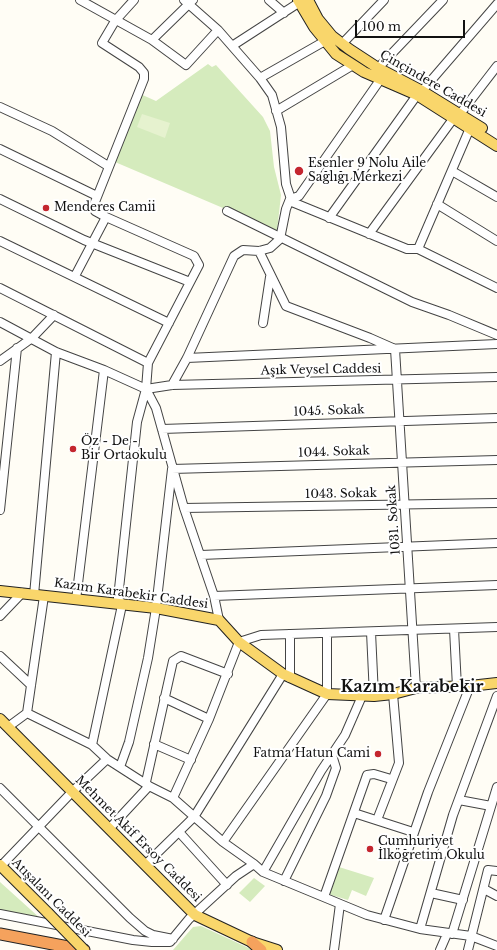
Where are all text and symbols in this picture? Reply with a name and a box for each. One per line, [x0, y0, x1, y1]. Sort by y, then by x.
scale bar [357, 12, 467, 38]
text: 100 m [362, 19, 401, 34]
street label: Çinçindere Caddesi [377, 48, 489, 120]
place label: Esenler 9 Nolu Aile Sağlığı Merkezi [308, 157, 426, 185]
marker: Esenler 9 Nolu Aile Sağlığı Merkezi [293, 165, 305, 177]
place label: Menderes Camii [54, 201, 156, 215]
marker: Menderes Camii [41, 203, 51, 213]
street label: Aşık Veysel Caddesi [260, 362, 382, 378]
street label: 1045. Sokak [293, 403, 365, 419]
place label: Öz - De - Bir Ortaokulu [81, 435, 167, 463]
marker: Öz - De - Bir Ortaokulu [68, 444, 78, 454]
street label: 1044. Sokak [298, 444, 370, 460]
street label: 1031. Sokak [384, 484, 404, 556]
street label: 1043. Sokak [305, 486, 377, 502]
street label: Kazım Karabekir Caddesi [53, 576, 209, 612]
district label: Kazım Karabekir [340, 677, 484, 697]
place label: Fatma Hatun Cami [253, 747, 370, 761]
marker: Fatma Hatun Cami [373, 749, 383, 759]
street label: Mehmet Akif Ersoy Caddesi [72, 773, 204, 905]
place label: Cumhuriyet İlköğretim Okulu [378, 835, 485, 863]
marker: Cumhuriyet İlköğretim Okulu [365, 844, 375, 854]
street label: Atışalanı Caddesi [9, 856, 93, 940]

